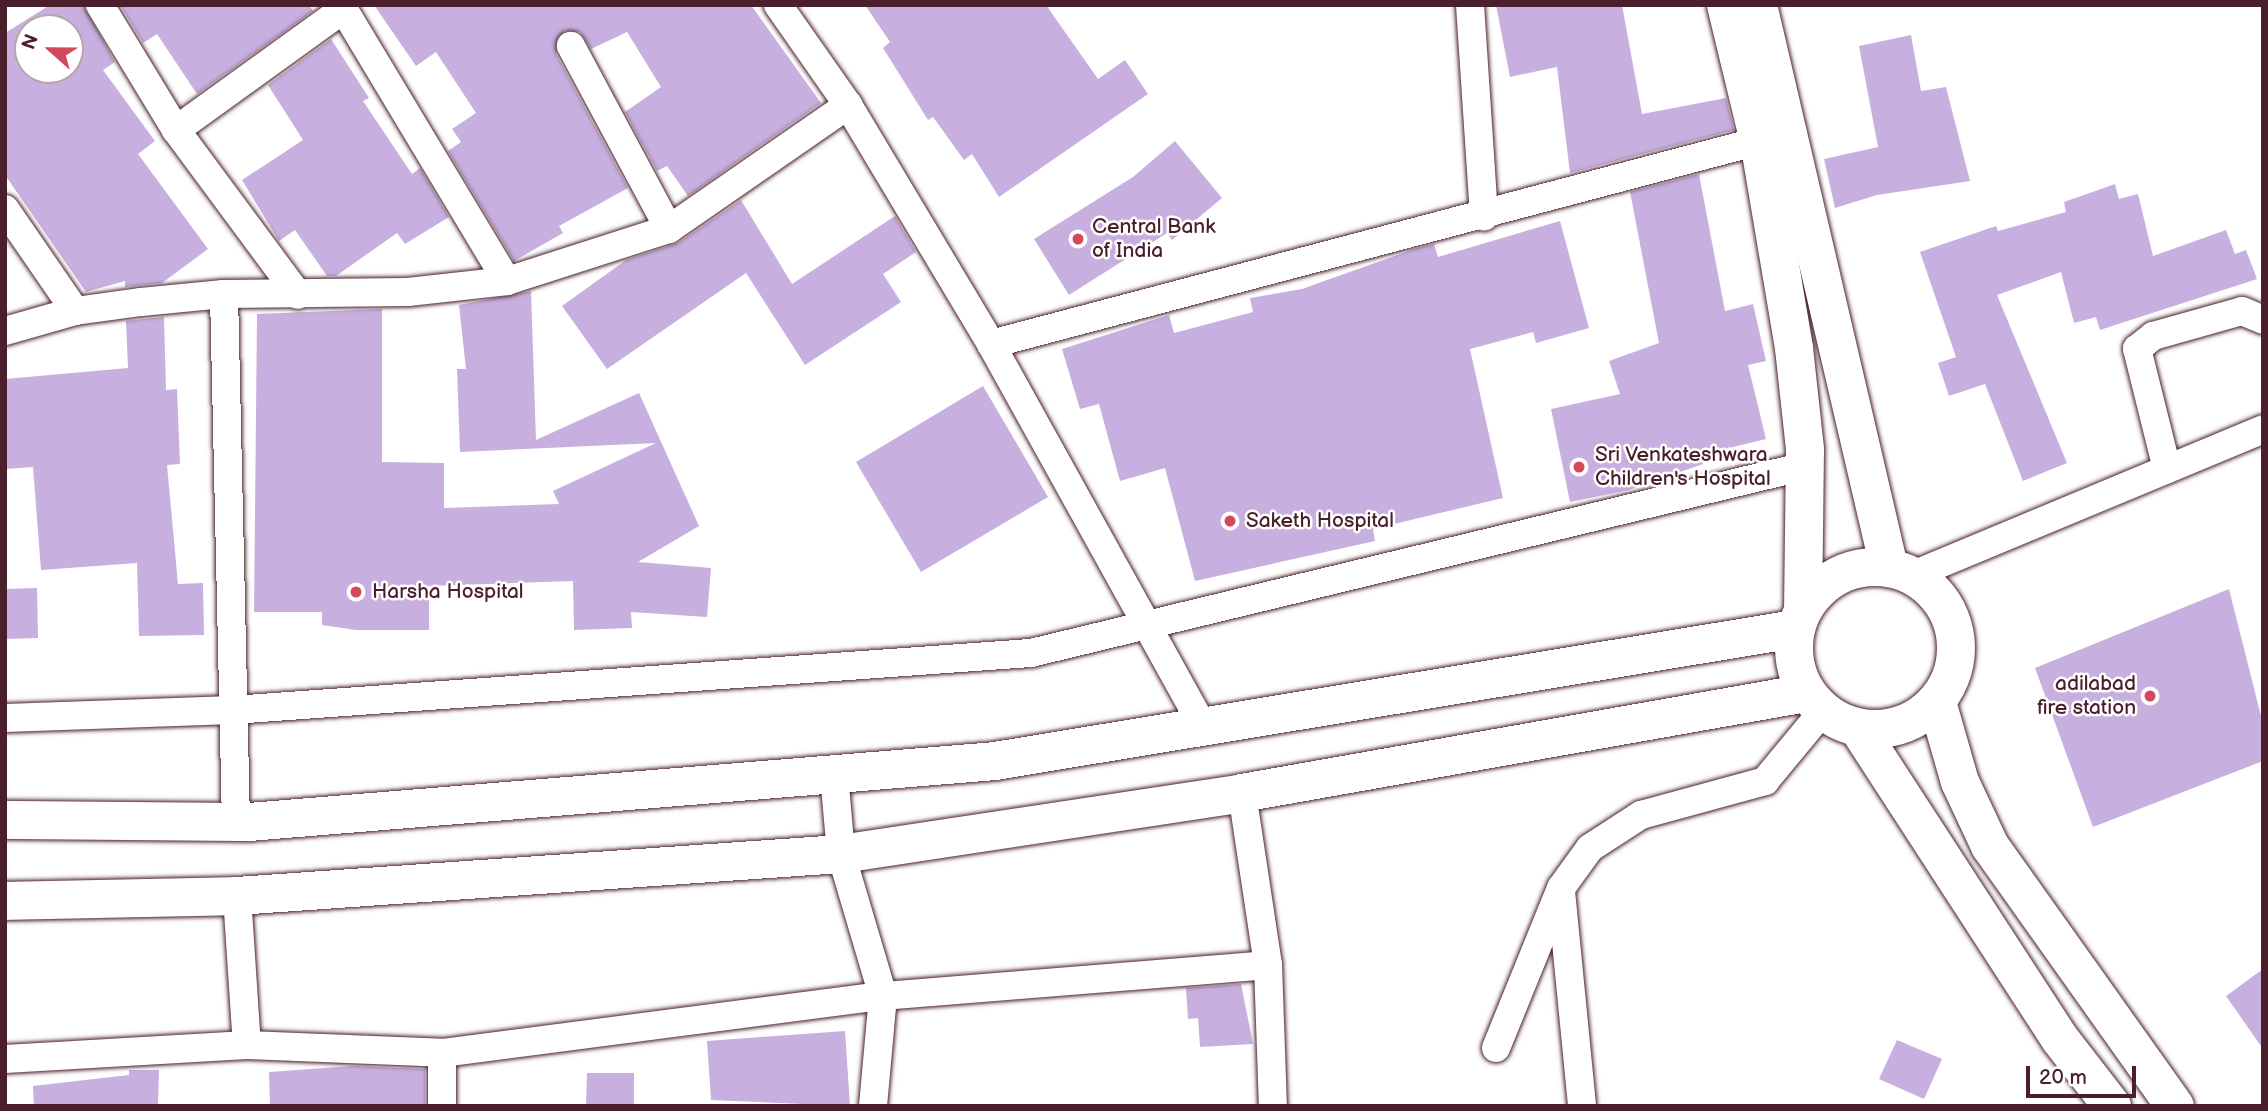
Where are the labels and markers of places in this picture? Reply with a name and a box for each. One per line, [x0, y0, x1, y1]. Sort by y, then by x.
place label: Central Bank of India [1092, 214, 1215, 264]
marker: Central Bank of India [1070, 231, 1086, 247]
place label: Sri Venkateshwara Children's Hospital [1595, 442, 1771, 492]
marker: Sri Venkateshwara Children's Hospital [1569, 457, 1589, 477]
place label: Saketh Hospital [1246, 508, 1394, 534]
marker: Saketh Hospital [1220, 511, 1240, 531]
place label: Harsha Hospital [372, 579, 524, 605]
marker: Harsha Hospital [346, 582, 366, 602]
place label: adilabad fire station [2037, 671, 2136, 721]
marker: adilabad fire station [2142, 688, 2158, 704]

